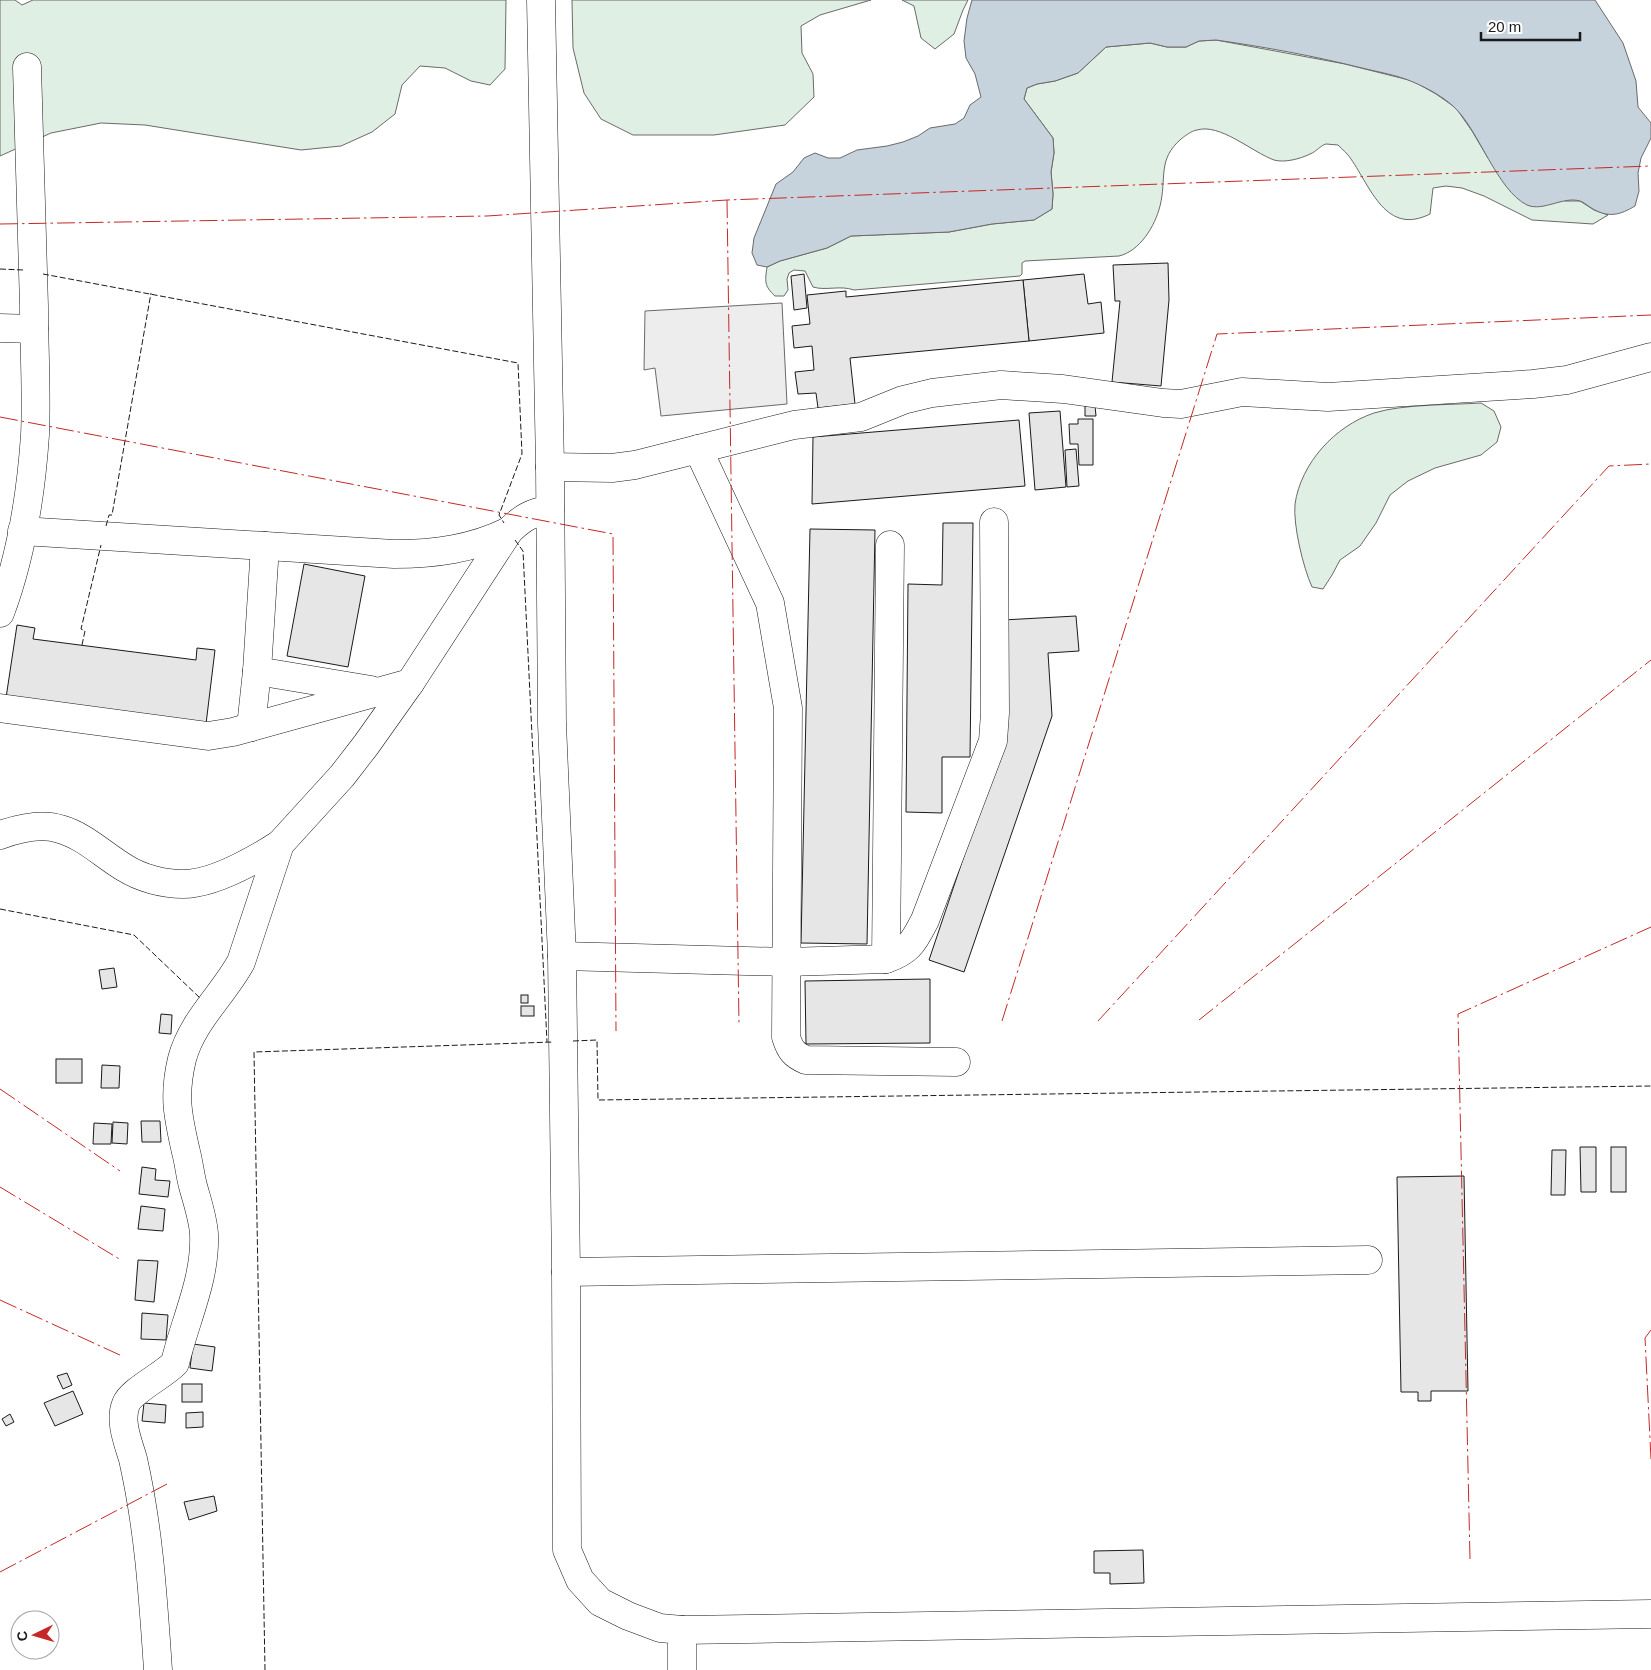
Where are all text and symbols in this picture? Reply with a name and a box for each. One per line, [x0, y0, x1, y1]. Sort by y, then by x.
scale bar [1481, 10, 1580, 42]
text: 20 m [1488, 18, 1521, 35]
north arrow [10, 1610, 60, 1660]
text: С [14, 1630, 30, 1642]

